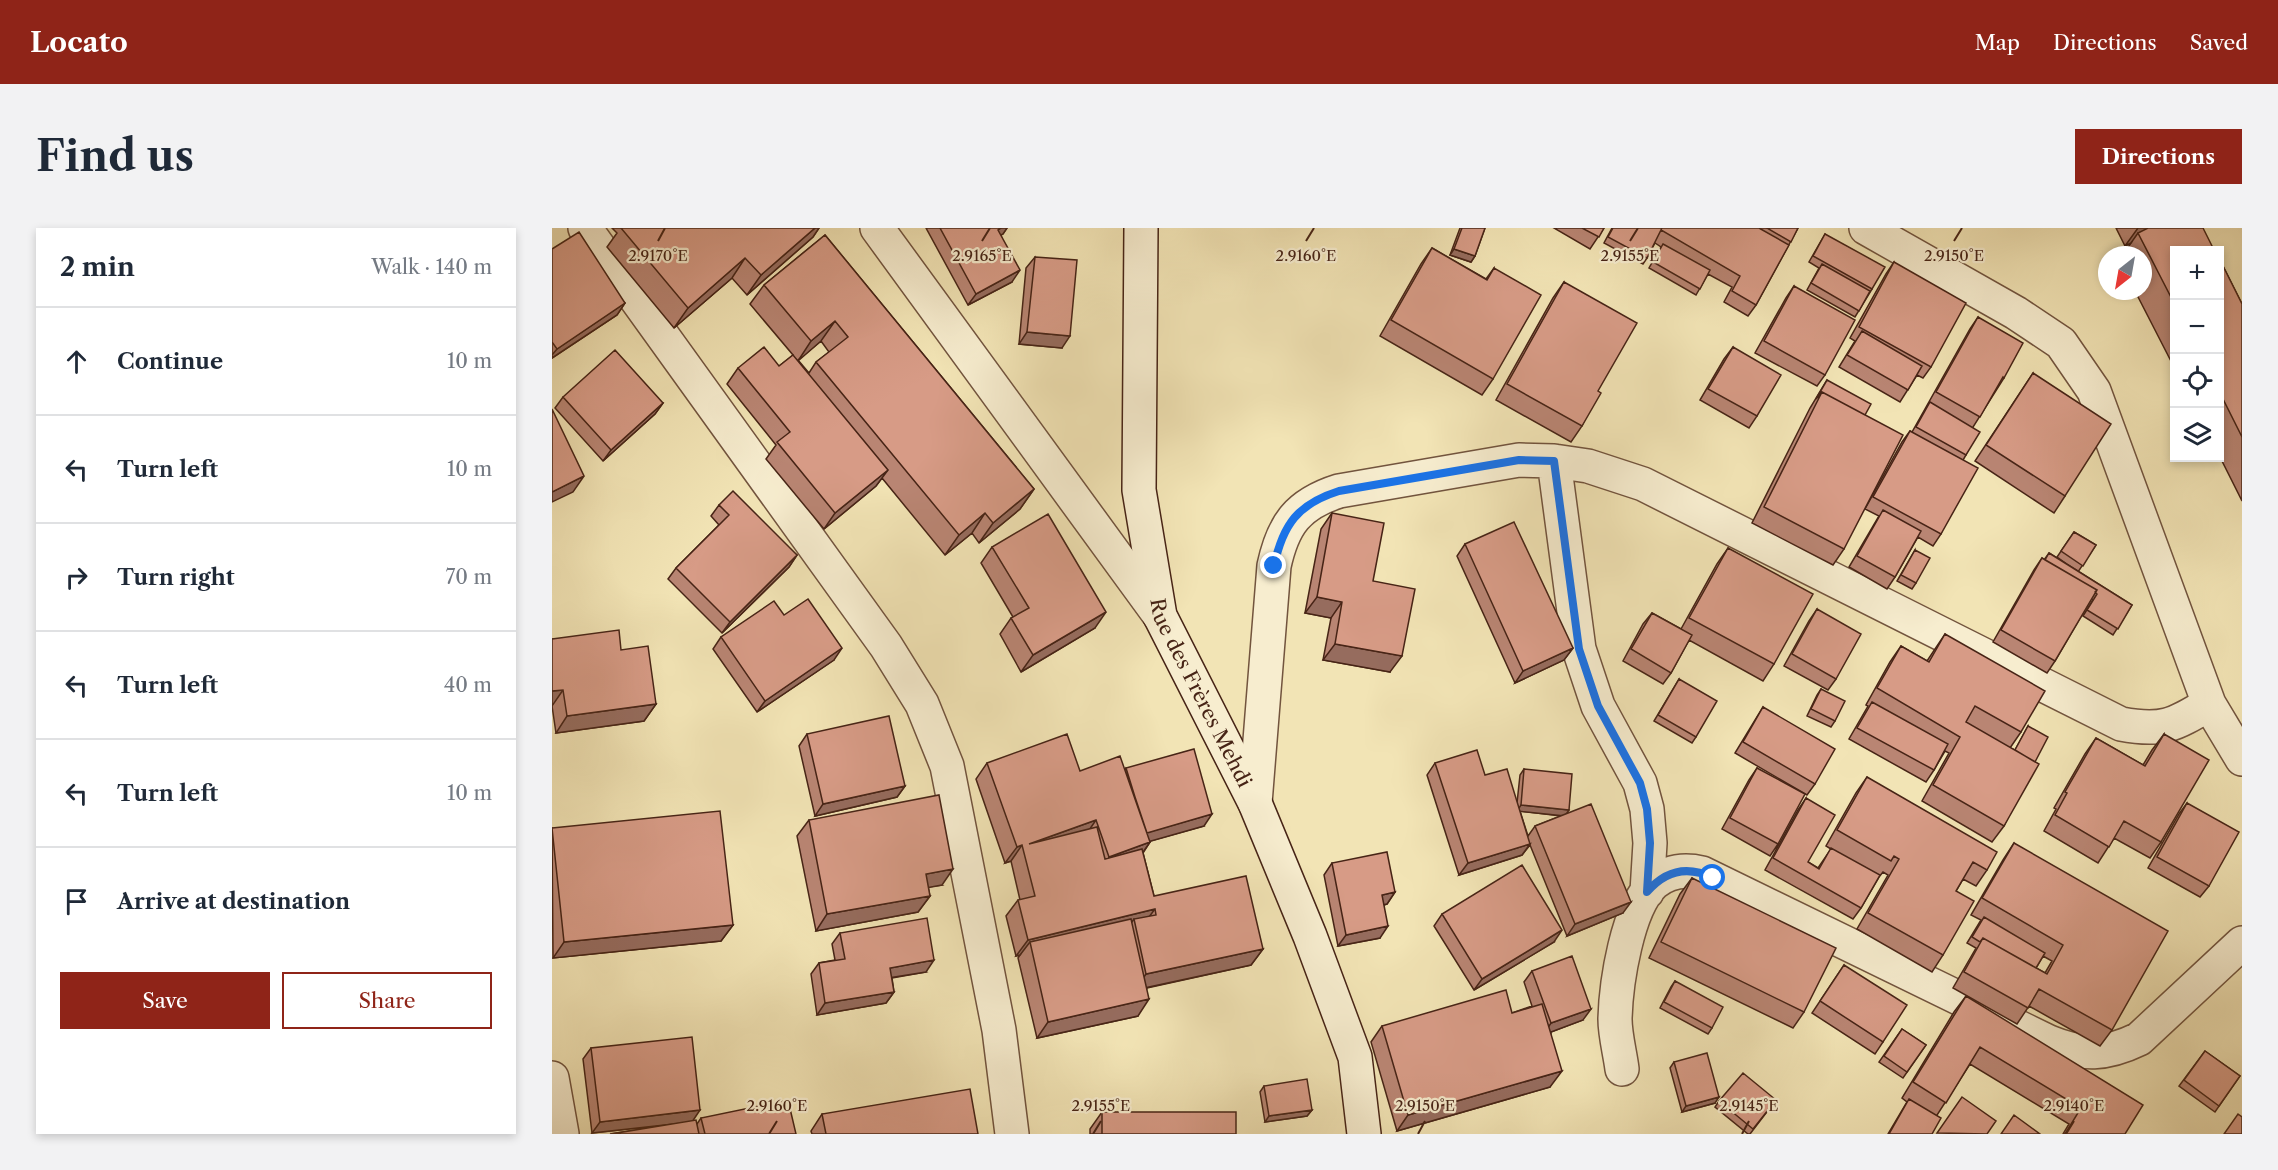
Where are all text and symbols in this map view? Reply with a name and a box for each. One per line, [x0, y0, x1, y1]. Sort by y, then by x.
text: Locato [30, 25, 128, 59]
text: Map [1975, 30, 2020, 55]
text: Directions [2053, 30, 2157, 55]
text: Saved [2190, 30, 2248, 55]
button: Directions [2075, 129, 2242, 184]
text: Find us [36, 130, 194, 182]
text: 2.9170°E [628, 246, 688, 265]
text: 2.9165°E [952, 246, 1012, 265]
text: 2.9160°E [1276, 246, 1336, 265]
text: 2.9155°E [1601, 246, 1659, 265]
text: 2.9150°E [1924, 246, 1984, 265]
north arrow [2098, 246, 2152, 300]
map controls [2170, 246, 2224, 462]
button: + [2170, 246, 2224, 300]
text: 2 min [60, 251, 135, 283]
text: Walk · 140 m [371, 255, 492, 279]
button: − [2170, 300, 2224, 354]
icon: ahead [60, 345, 93, 378]
text: Continue [117, 348, 223, 375]
text: 10 m [447, 349, 492, 373]
button: locate [2170, 354, 2224, 408]
button: layers [2170, 408, 2224, 462]
icon: left [60, 453, 93, 486]
text: Turn left [117, 456, 218, 483]
text: 10 m [447, 457, 492, 481]
route end [1260, 552, 1286, 578]
icon: right [60, 561, 93, 594]
text: Turn right [117, 564, 235, 591]
text: 70 m [446, 565, 492, 589]
street label: Rue des Frères Mehdi [1145, 596, 1257, 791]
icon: left [60, 669, 93, 702]
text: Turn left [117, 672, 218, 699]
text: 40 m [444, 673, 492, 697]
icon: left [60, 777, 93, 810]
text: Turn left [117, 780, 218, 807]
text: 10 m [447, 781, 492, 805]
route start [1699, 864, 1725, 890]
icon: arrive [60, 885, 93, 918]
text: Arrive at destination [117, 888, 350, 915]
button: Save [60, 972, 270, 1029]
button: Share [282, 972, 492, 1029]
text: 2.9160°E [747, 1096, 807, 1115]
text: 2.9155°E [1072, 1096, 1130, 1115]
text: 2.9150°E [1395, 1096, 1455, 1115]
text: 2.9145°E [1719, 1096, 1779, 1115]
text: 2.9140°E [2044, 1096, 2104, 1115]

